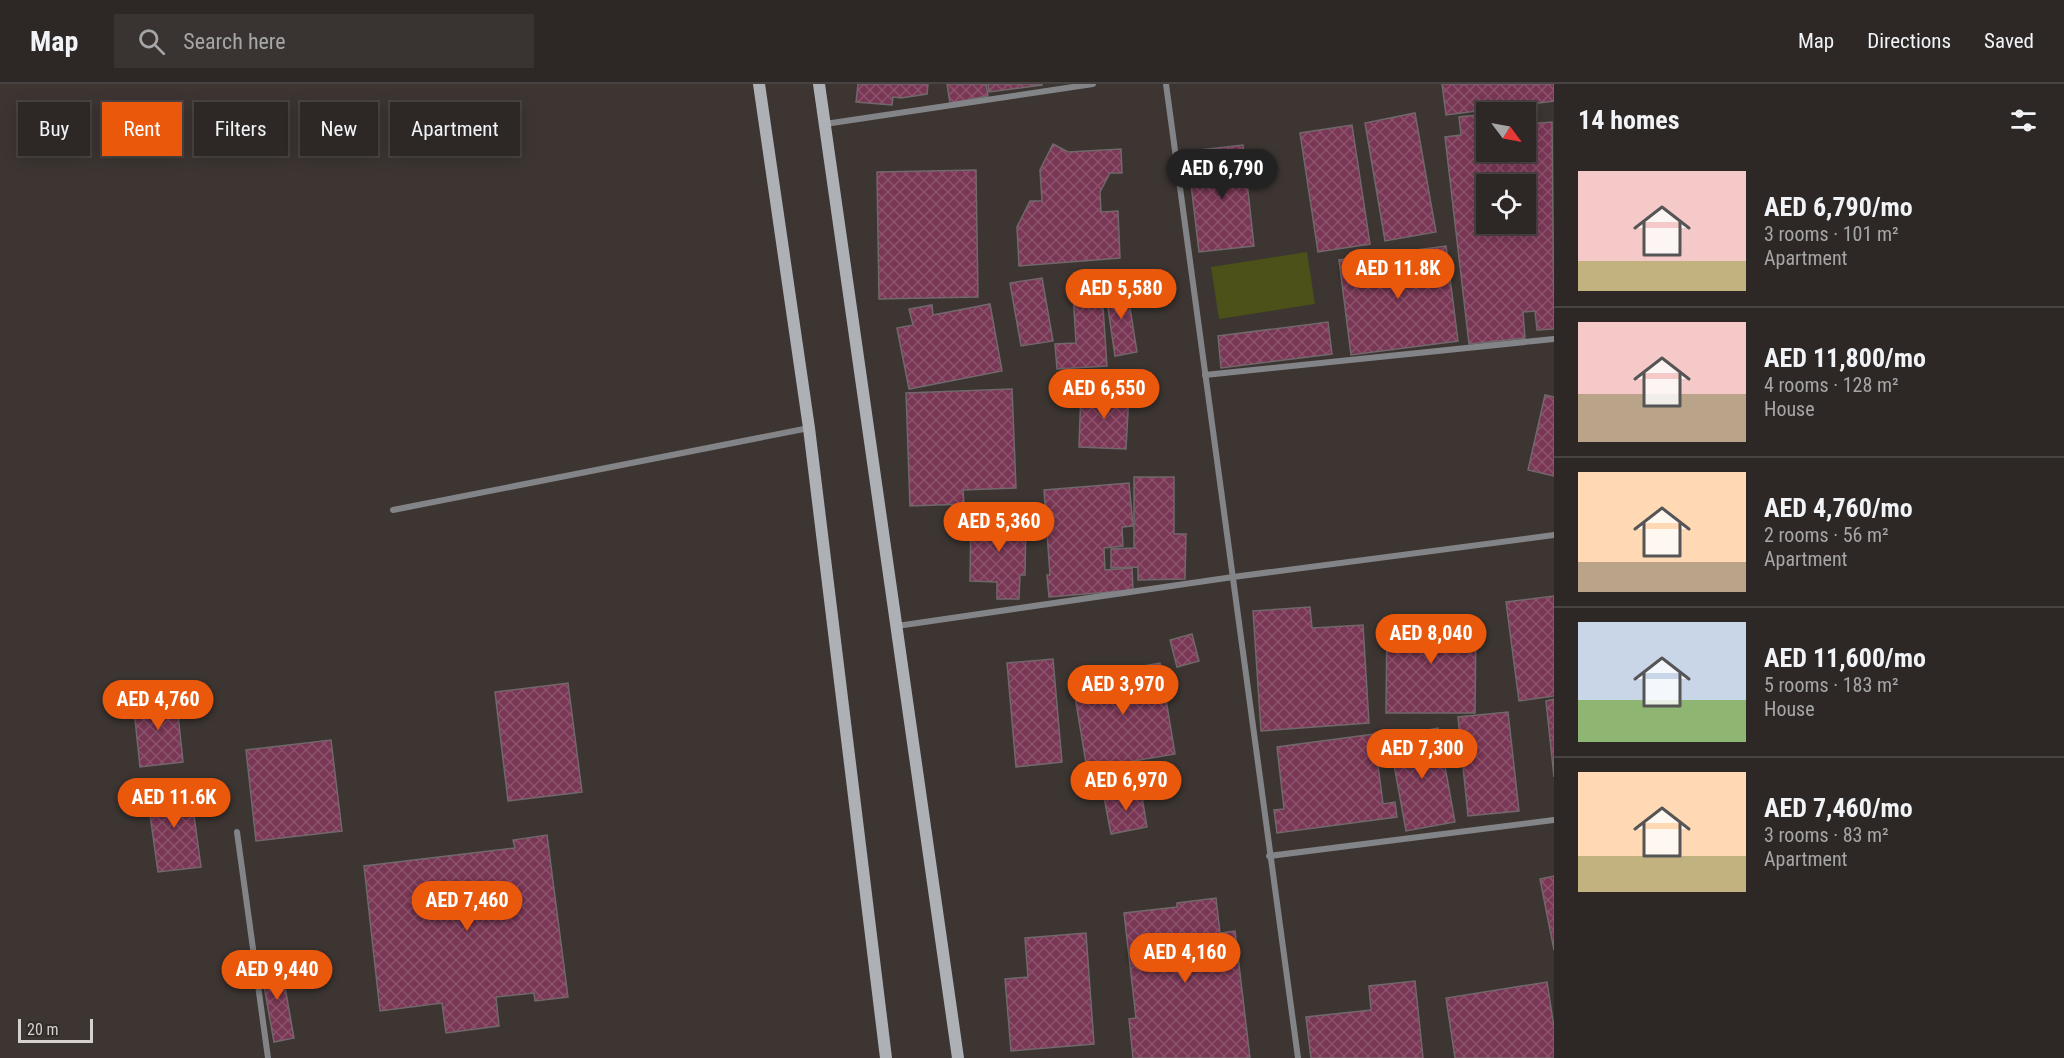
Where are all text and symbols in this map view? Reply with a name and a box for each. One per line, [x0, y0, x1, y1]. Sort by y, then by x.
search box [114, 14, 534, 68]
text: Map [30, 25, 78, 58]
icon: search [135, 25, 168, 58]
text: Search here [183, 29, 286, 54]
text: Map [1798, 29, 1834, 53]
text: Directions [1867, 29, 1951, 53]
text: Saved [1984, 29, 2034, 53]
chip: Buy [18, 102, 90, 156]
chip: Rent [102, 102, 182, 156]
chip: Filters [194, 102, 288, 156]
chip: New [300, 102, 378, 156]
chip: Apartment [390, 102, 520, 156]
north arrow [1476, 102, 1536, 162]
map controls [1476, 102, 1536, 234]
icon: filters [2007, 104, 2040, 137]
text: 14 homes [1578, 105, 1680, 135]
pin: AED 6,790 [1153, 149, 1291, 200]
text: AED 6,790 [1181, 156, 1264, 180]
button: locate [1476, 174, 1536, 234]
text: AED 6,790/mo [1764, 192, 1913, 222]
icon: home [1626, 195, 1698, 267]
text: 3 rooms · 101 m² [1764, 222, 1899, 246]
text: Apartment [1764, 246, 1848, 270]
pin: AED 11.8K [1329, 249, 1467, 300]
text: AED 11.8K [1356, 256, 1440, 280]
pin: AED 5,580 [1052, 269, 1190, 320]
text: AED 5,580 [1080, 276, 1163, 300]
text: AED 11,800/mo [1764, 343, 1926, 373]
icon: home [1626, 346, 1698, 418]
pin: AED 6,550 [1035, 369, 1173, 420]
text: 4 rooms · 128 m² [1764, 373, 1899, 397]
text: AED 6,550 [1063, 376, 1146, 400]
text: House [1764, 397, 1815, 421]
text: AED 4,760/mo [1764, 493, 1913, 523]
icon: home [1626, 496, 1698, 568]
pin: AED 5,360 [930, 502, 1068, 553]
text: AED 5,360 [958, 509, 1041, 533]
text: 2 rooms · 56 m² [1764, 523, 1889, 547]
text: Apartment [1764, 547, 1848, 571]
pin: AED 8,040 [1362, 614, 1500, 665]
text: AED 8,040 [1390, 621, 1473, 645]
text: AED 11,600/mo [1764, 643, 1926, 673]
icon: home [1626, 646, 1698, 718]
pin: AED 3,970 [1054, 665, 1192, 716]
text: AED 3,970 [1082, 672, 1165, 696]
text: 5 rooms · 183 m² [1764, 673, 1899, 697]
pin: AED 4,760 [89, 680, 227, 731]
text: AED 4,760 [117, 687, 200, 711]
text: House [1764, 697, 1815, 721]
pin: AED 7,300 [1353, 729, 1491, 780]
text: AED 7,300 [1381, 736, 1464, 760]
pin: AED 6,970 [1057, 761, 1195, 812]
text: AED 6,970 [1085, 768, 1168, 792]
pin: AED 11.6K [105, 778, 243, 829]
text: AED 11.6K [132, 785, 216, 809]
text: AED 7,460/mo [1764, 793, 1913, 823]
icon: home [1626, 796, 1698, 868]
text: 3 rooms · 83 m² [1764, 823, 1889, 847]
text: Apartment [1764, 847, 1848, 871]
pin: AED 7,460 [398, 881, 536, 932]
text: AED 7,460 [426, 888, 509, 912]
pin: AED 4,160 [1116, 933, 1254, 984]
text: AED 4,160 [1144, 940, 1227, 964]
pin: AED 9,440 [208, 950, 346, 1001]
text: AED 9,440 [236, 957, 319, 981]
scale bar [18, 1016, 93, 1044]
text: 20 m [27, 1020, 59, 1039]

